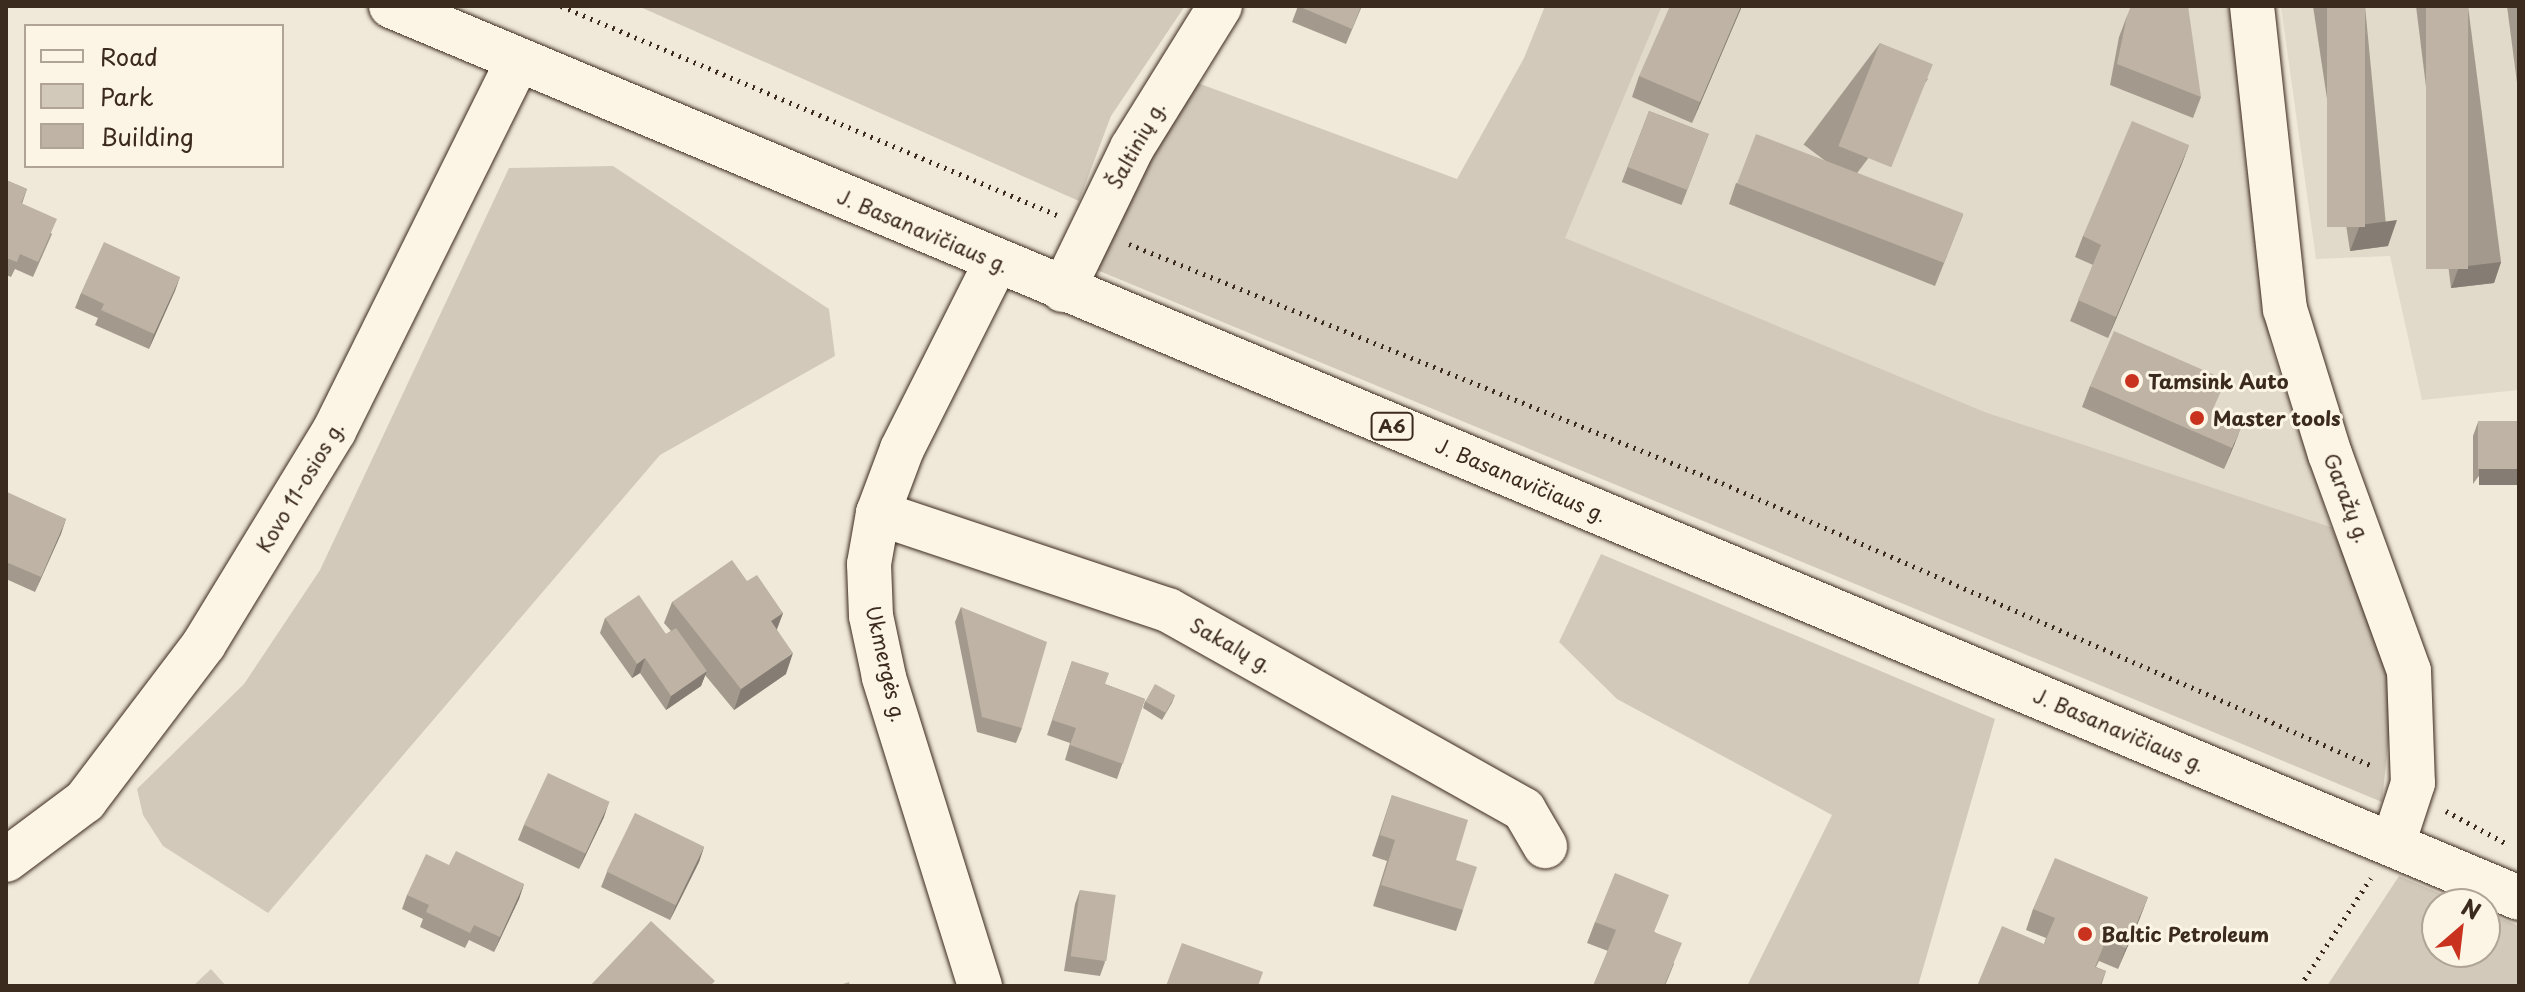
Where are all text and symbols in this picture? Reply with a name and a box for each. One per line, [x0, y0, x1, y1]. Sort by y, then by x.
legend [24, 24, 284, 168]
text: Road [100, 38, 158, 74]
text: Park [100, 78, 154, 114]
street label: Šaltinių g. [1102, 97, 1170, 193]
text: Building [100, 118, 194, 154]
street label: J. Basanavičiaus g. [833, 184, 1013, 278]
place label: Tamsink Auto [2148, 369, 2289, 393]
marker: Tamsink Auto [2123, 372, 2141, 390]
place label: Master tools [2213, 406, 2342, 430]
marker: Master tools [2188, 409, 2206, 427]
road number: A6 [1370, 412, 1414, 440]
street label: Kovo 11-osios g. [252, 417, 348, 557]
street label: J. Basanavičiaus g. [1431, 433, 1611, 527]
street label: Garažų g. [2319, 450, 2375, 546]
street label: Ukmergės g. [861, 603, 911, 725]
street label: Sakalų g. [1186, 613, 1276, 677]
street label: J. Basanavičiaus g. [2029, 683, 2209, 777]
north arrow [2421, 888, 2501, 968]
text: N [2456, 889, 2487, 927]
place label: Baltic Petroleum [2101, 922, 2268, 946]
marker: Baltic Petroleum [2076, 925, 2094, 943]

